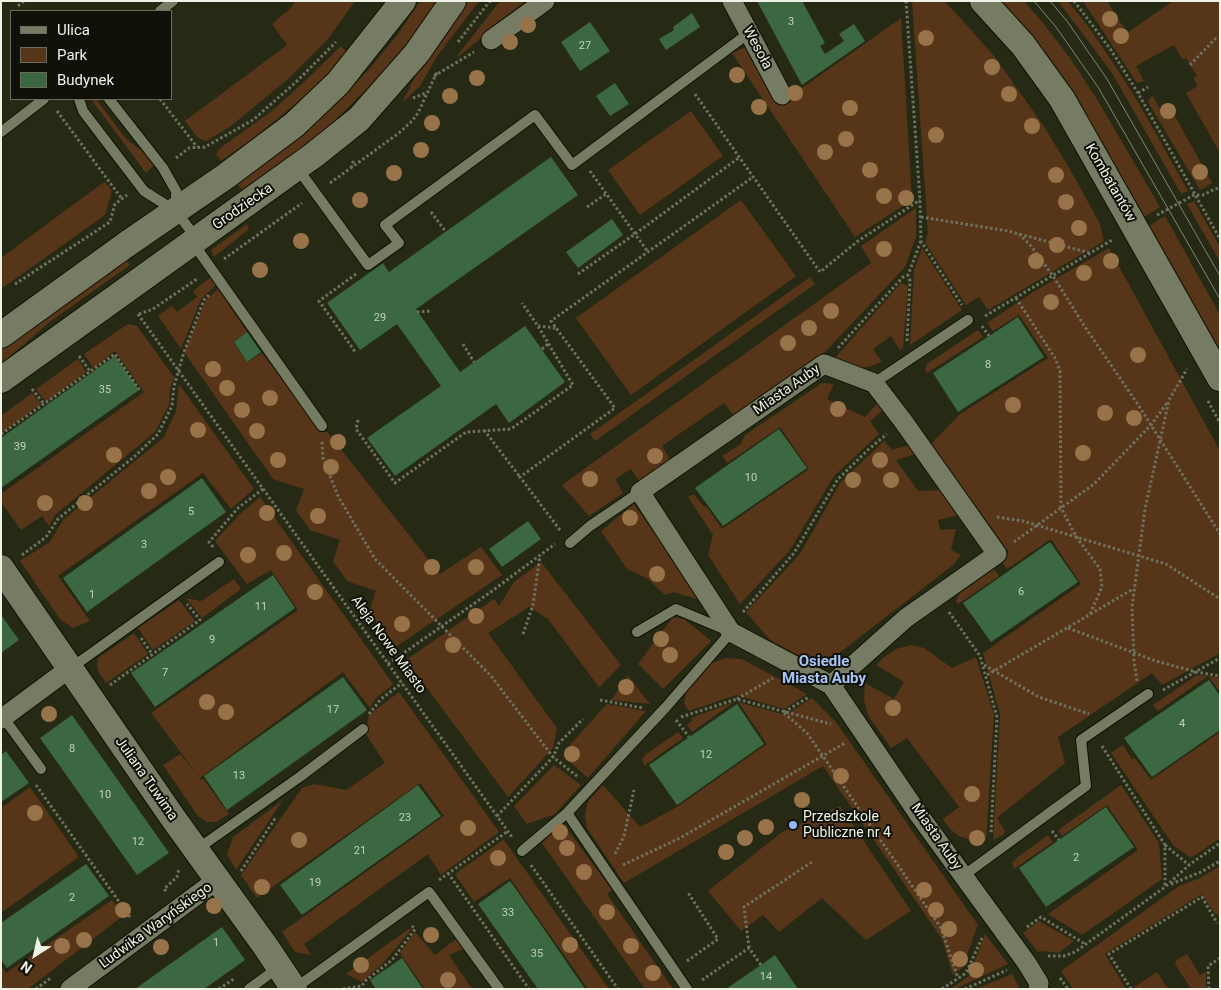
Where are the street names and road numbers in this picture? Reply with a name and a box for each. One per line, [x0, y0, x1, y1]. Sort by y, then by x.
street label: Wesoła [739, 24, 775, 72]
street label: Kombatantów [1081, 141, 1139, 225]
street label: Grodziecka [210, 180, 276, 234]
street label: Miasta Auby [751, 361, 823, 419]
street label: Aleja Nowe Miasto [347, 593, 429, 697]
street label: Juliana Tuwima [111, 734, 181, 824]
street label: Miasta Auby [907, 801, 965, 873]
street label: Ludwika Waryńskiego [96, 880, 216, 972]

